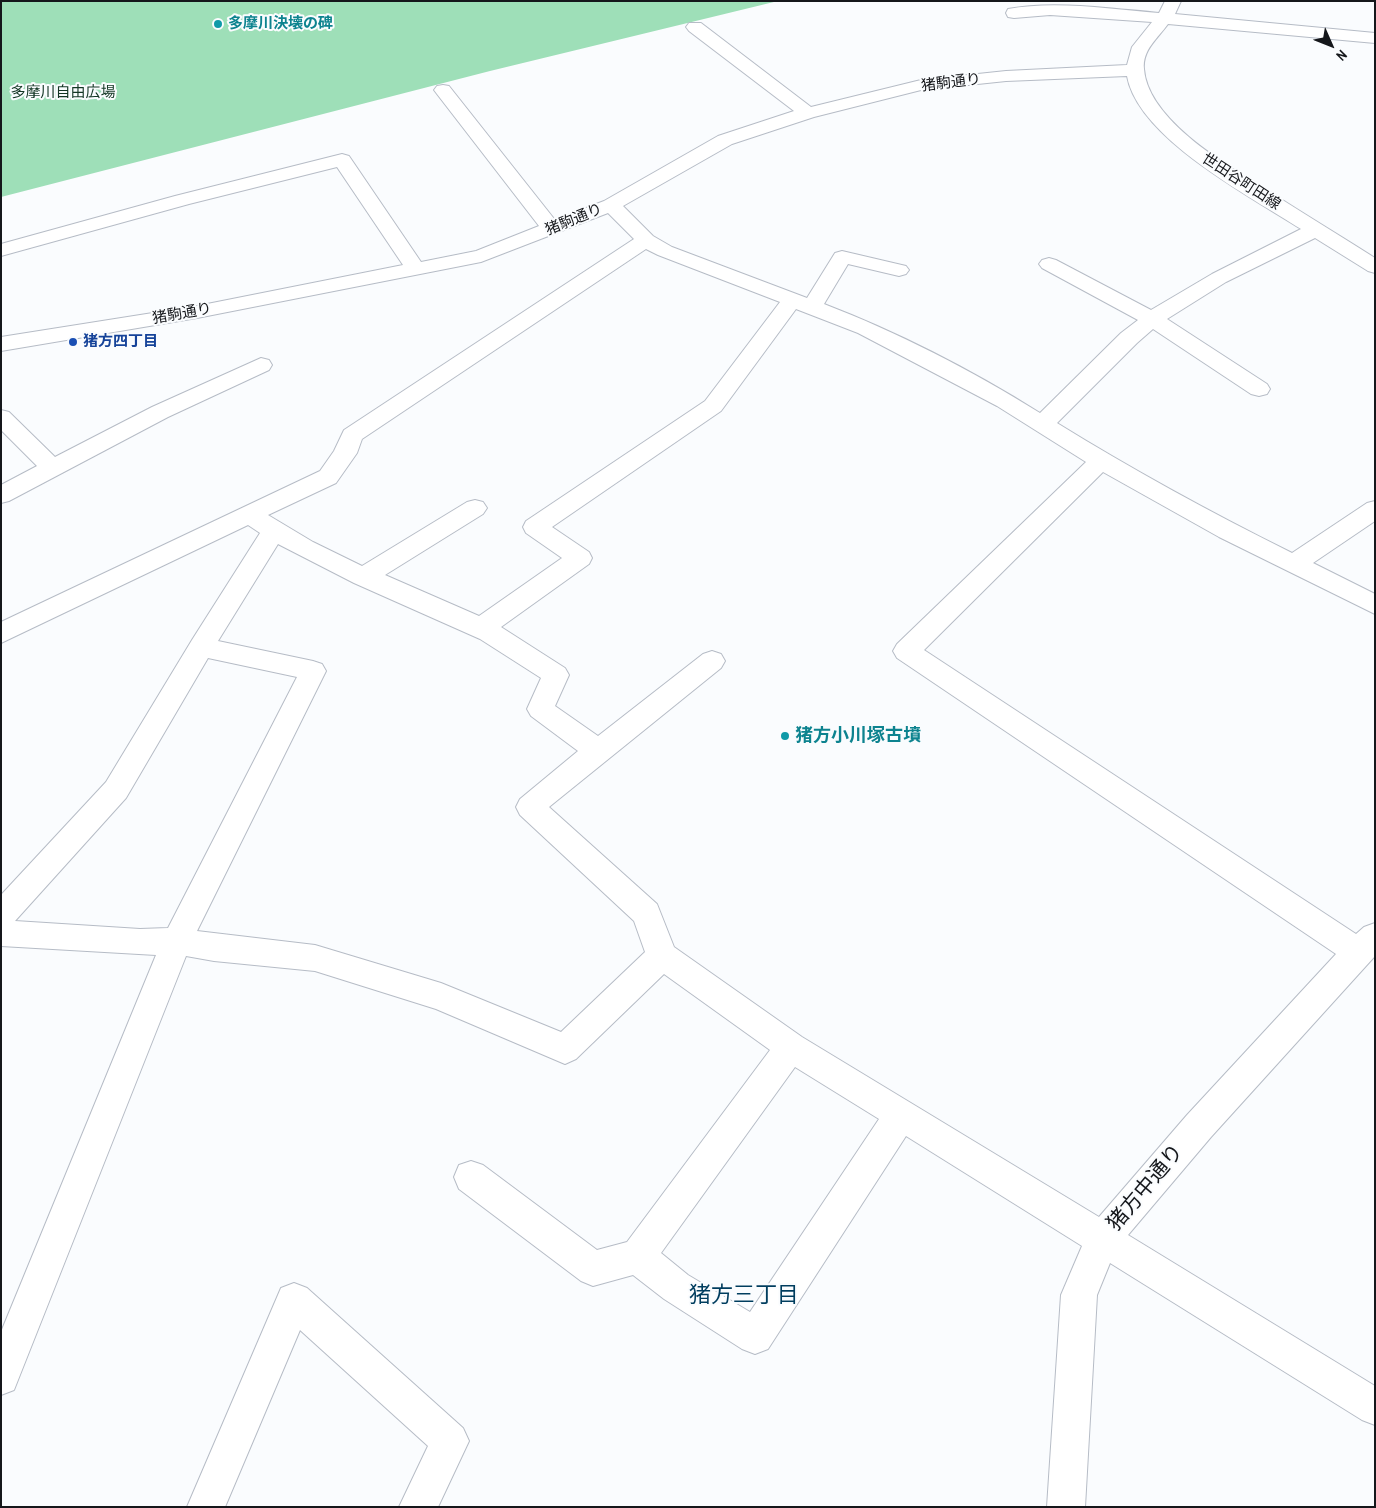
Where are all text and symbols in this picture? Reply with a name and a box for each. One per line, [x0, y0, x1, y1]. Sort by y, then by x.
place label: 多摩川決壊の碑 [228, 15, 333, 33]
marker: 多摩川決壊の碑 [212, 18, 224, 30]
north arrow [1306, 20, 1356, 70]
text: N [1332, 46, 1351, 65]
street label: 猪駒通り [920, 70, 982, 96]
park label: 多摩川自由広場 [11, 84, 115, 102]
street label: 世田谷町田線 [1198, 150, 1284, 214]
street label: 猪駒通り [543, 200, 605, 240]
street label: 猪駒通り [151, 300, 213, 328]
place label: 猪方四丁目 [83, 333, 158, 351]
marker: 猪方四丁目 [67, 336, 79, 348]
place label: 猪方小川塚古墳 [795, 725, 921, 747]
marker: 猪方小川塚古墳 [779, 730, 791, 742]
street label: 猪方中通り [1103, 1140, 1189, 1236]
district label: 猪方三丁目 [689, 1283, 799, 1309]

